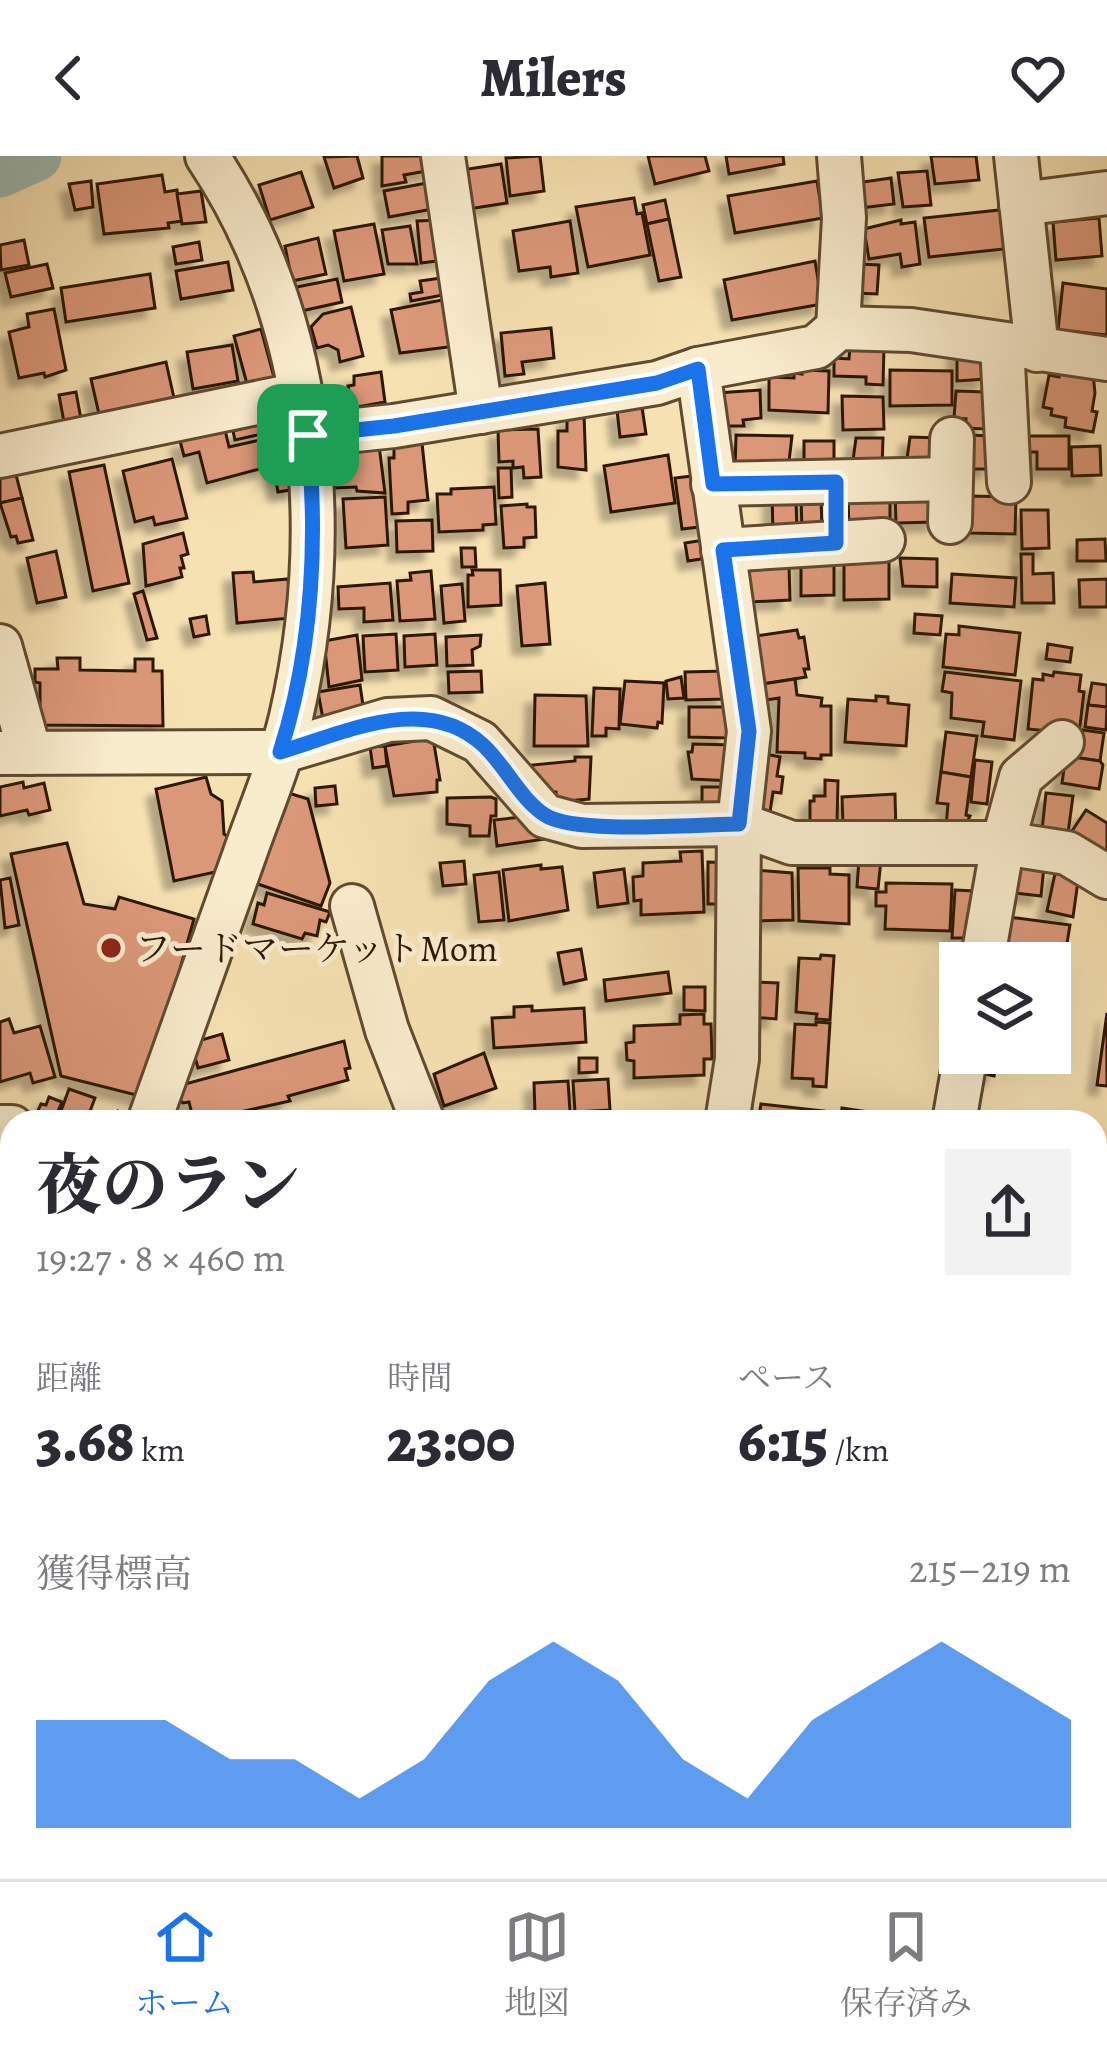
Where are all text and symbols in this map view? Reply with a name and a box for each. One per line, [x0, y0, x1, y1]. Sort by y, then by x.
text: Milers [480, 41, 627, 115]
icon: back [36, 45, 102, 111]
icon: heart [1005, 45, 1071, 111]
pin [257, 384, 359, 486]
icon: arrive [275, 402, 341, 468]
place label: フードマーケットMom [135, 924, 498, 973]
marker: フードマーケットMom [98, 935, 124, 961]
map controls [939, 942, 1071, 1074]
button: layers [939, 942, 1071, 1074]
text: 夜のラン [36, 1141, 300, 1231]
button: share [945, 1149, 1071, 1275]
text: 19:27 · 8 × 460 m [36, 1231, 285, 1284]
text: 距離 [36, 1355, 102, 1400]
text: 時間 [387, 1355, 453, 1400]
text: ペース [738, 1355, 835, 1400]
text: 3.68 [36, 1400, 135, 1482]
text: 23:00 [387, 1400, 515, 1482]
text: 6:15 [738, 1400, 828, 1482]
text: km [135, 1427, 185, 1472]
text: /km [828, 1427, 889, 1472]
text: 215–219 m [909, 1542, 1071, 1595]
text: 獲得標高 [36, 1547, 192, 1600]
tab: ホーム [135, 1904, 234, 2025]
tab: 地図 [504, 1904, 570, 2025]
tab: 保存済み [840, 1904, 972, 2025]

